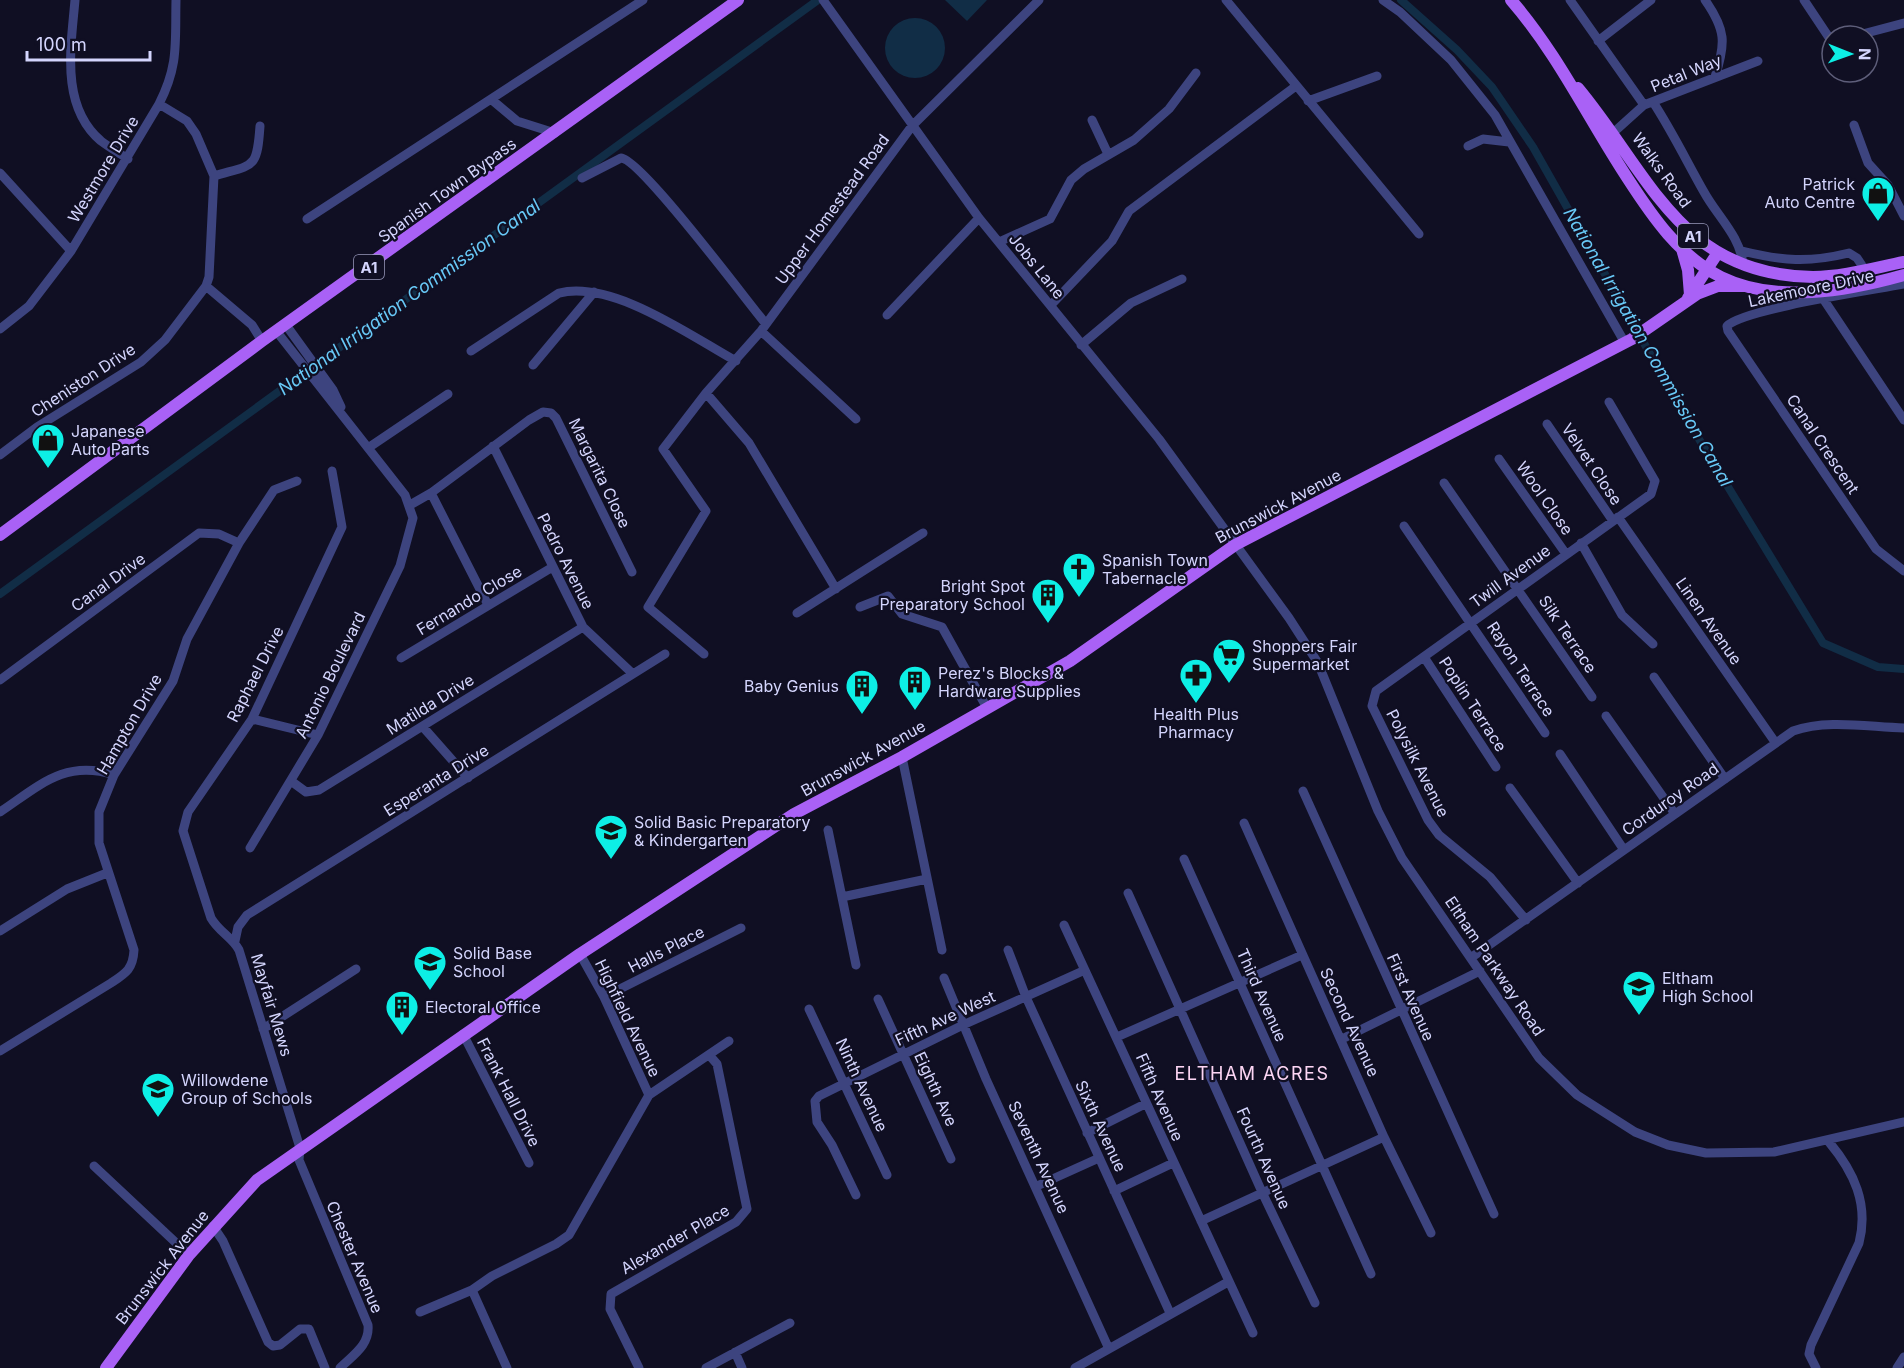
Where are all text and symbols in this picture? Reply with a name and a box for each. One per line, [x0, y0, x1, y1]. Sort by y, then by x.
scale bar [27, 24, 150, 62]
north arrow [1820, 24, 1880, 84]
text: 100 m [36, 34, 87, 55]
text: N [1855, 48, 1875, 61]
street label: Petal Way [1648, 50, 1724, 96]
street label: Westmore Drive [63, 112, 143, 226]
street label: Walks Road [1628, 128, 1696, 212]
street label: Upper Homestead Road [771, 130, 893, 288]
street label: Spanish Town Bypass [374, 133, 520, 247]
place label: Patrick Auto Centre [1765, 174, 1855, 212]
shop icon: Patrick Auto Centre [1860, 175, 1896, 222]
water label: National Irrigation Commission Canal [274, 194, 545, 399]
water label: National Irrigation Commission Canal [1559, 204, 1737, 491]
road number: A1 [1678, 224, 1708, 248]
street label: Jobs Lane [1005, 229, 1069, 303]
road number: A1 [354, 255, 384, 279]
street label: Lakemoore Drive [1746, 265, 1876, 311]
street label: Cheniston Drive [27, 339, 139, 421]
street label: Canal Crescent [1782, 390, 1864, 498]
street label: Margarita Close [565, 415, 635, 531]
street label: Velvet Close [1557, 419, 1627, 509]
place label: Japanese Auto Parts [71, 421, 150, 459]
shop icon: Japanese Auto Parts [30, 422, 66, 469]
street label: Wool Close [1512, 457, 1578, 539]
street label: Brunswick Avenue [1212, 464, 1344, 548]
street label: Pedro Avenue [533, 510, 599, 612]
street label: Twill Avenue [1466, 540, 1554, 612]
street label: Canal Drive [67, 548, 149, 616]
place label: Spanish Town Tabernacle [1102, 550, 1208, 588]
church icon: Spanish Town Tabernacle [1061, 551, 1097, 598]
street label: Fernando Close [413, 561, 525, 639]
street label: Linen Avenue [1672, 574, 1746, 668]
place label: Bright Spot Preparatory School [879, 576, 1025, 614]
building icon: Bright Spot Preparatory School [1030, 577, 1066, 624]
street label: Silk Terrace [1535, 591, 1601, 677]
street label: Antonio Boulevard [291, 608, 369, 742]
street label: Rayon Terrace [1483, 618, 1559, 720]
street label: Raphael Drive [222, 623, 288, 725]
place label: Shoppers Fair Supermarket [1252, 636, 1357, 674]
supermarket icon: Shoppers Fair Supermarket [1211, 637, 1247, 684]
street label: Poplin Terrace [1435, 653, 1511, 755]
pharmacy icon: Health Plus Pharmacy [1178, 657, 1214, 704]
place label: Perez's Blocks & Hardware Supplies [938, 663, 1081, 701]
building icon: Perez's Blocks & Hardware Supplies [897, 664, 933, 711]
building icon: Baby Genius [844, 668, 880, 715]
street label: Matilda Drive [383, 669, 477, 739]
street label: Hampton Drive [92, 670, 166, 778]
place label: Baby Genius [744, 676, 839, 696]
place label: Health Plus Pharmacy [1153, 704, 1239, 742]
street label: Polysilk Avenue [1382, 706, 1454, 820]
street label: Brunswick Avenue [797, 715, 929, 801]
street label: Esperanta Drive [380, 740, 492, 820]
street label: Corduroy Road [1618, 758, 1722, 840]
place label: Solid Basic Preparatory & Kindergarten [634, 812, 811, 850]
school or university icon: Solid Basic Preparatory & Kindergarten [593, 813, 629, 860]
street label: Eltham Parkway Road [1441, 892, 1549, 1040]
street label: Halls Place [624, 921, 708, 977]
place label: Solid Base School [453, 943, 532, 981]
school or university icon: Solid Base School [412, 944, 448, 991]
street label: Third Avenue [1233, 945, 1291, 1045]
street label: First Avenue [1383, 950, 1439, 1044]
street label: Mayfair Mews [247, 951, 297, 1059]
street label: Highfield Avenue [591, 956, 665, 1080]
street label: Second Avenue [1316, 964, 1384, 1080]
place label: Eltham High School [1662, 968, 1753, 1006]
school or university icon: Eltham High School [1621, 969, 1657, 1016]
street label: Fifth Ave West [892, 986, 998, 1050]
building icon: Electoral Office [384, 989, 420, 1036]
place label: Electoral Office [425, 997, 541, 1017]
street label: Frank Hall Drive [473, 1034, 545, 1150]
street label: Ninth Avenue [832, 1035, 892, 1135]
street label: Eighth Ave [910, 1049, 962, 1129]
street label: Fifth Avenue [1132, 1050, 1188, 1144]
district label: ELTHAM ACRES [1175, 1063, 1329, 1084]
place label: Willowdene Group of Schools [181, 1070, 312, 1108]
school or university icon: Willowdene Group of Schools [140, 1071, 176, 1118]
street label: Sixth Avenue [1071, 1077, 1131, 1175]
street label: Seventh Avenue [1004, 1097, 1074, 1217]
street label: Fourth Avenue [1233, 1104, 1295, 1212]
street label: Chester Avenue [322, 1198, 388, 1316]
street label: Alexander Place [617, 1200, 733, 1278]
street label: Brunswick Avenue [111, 1206, 213, 1328]

